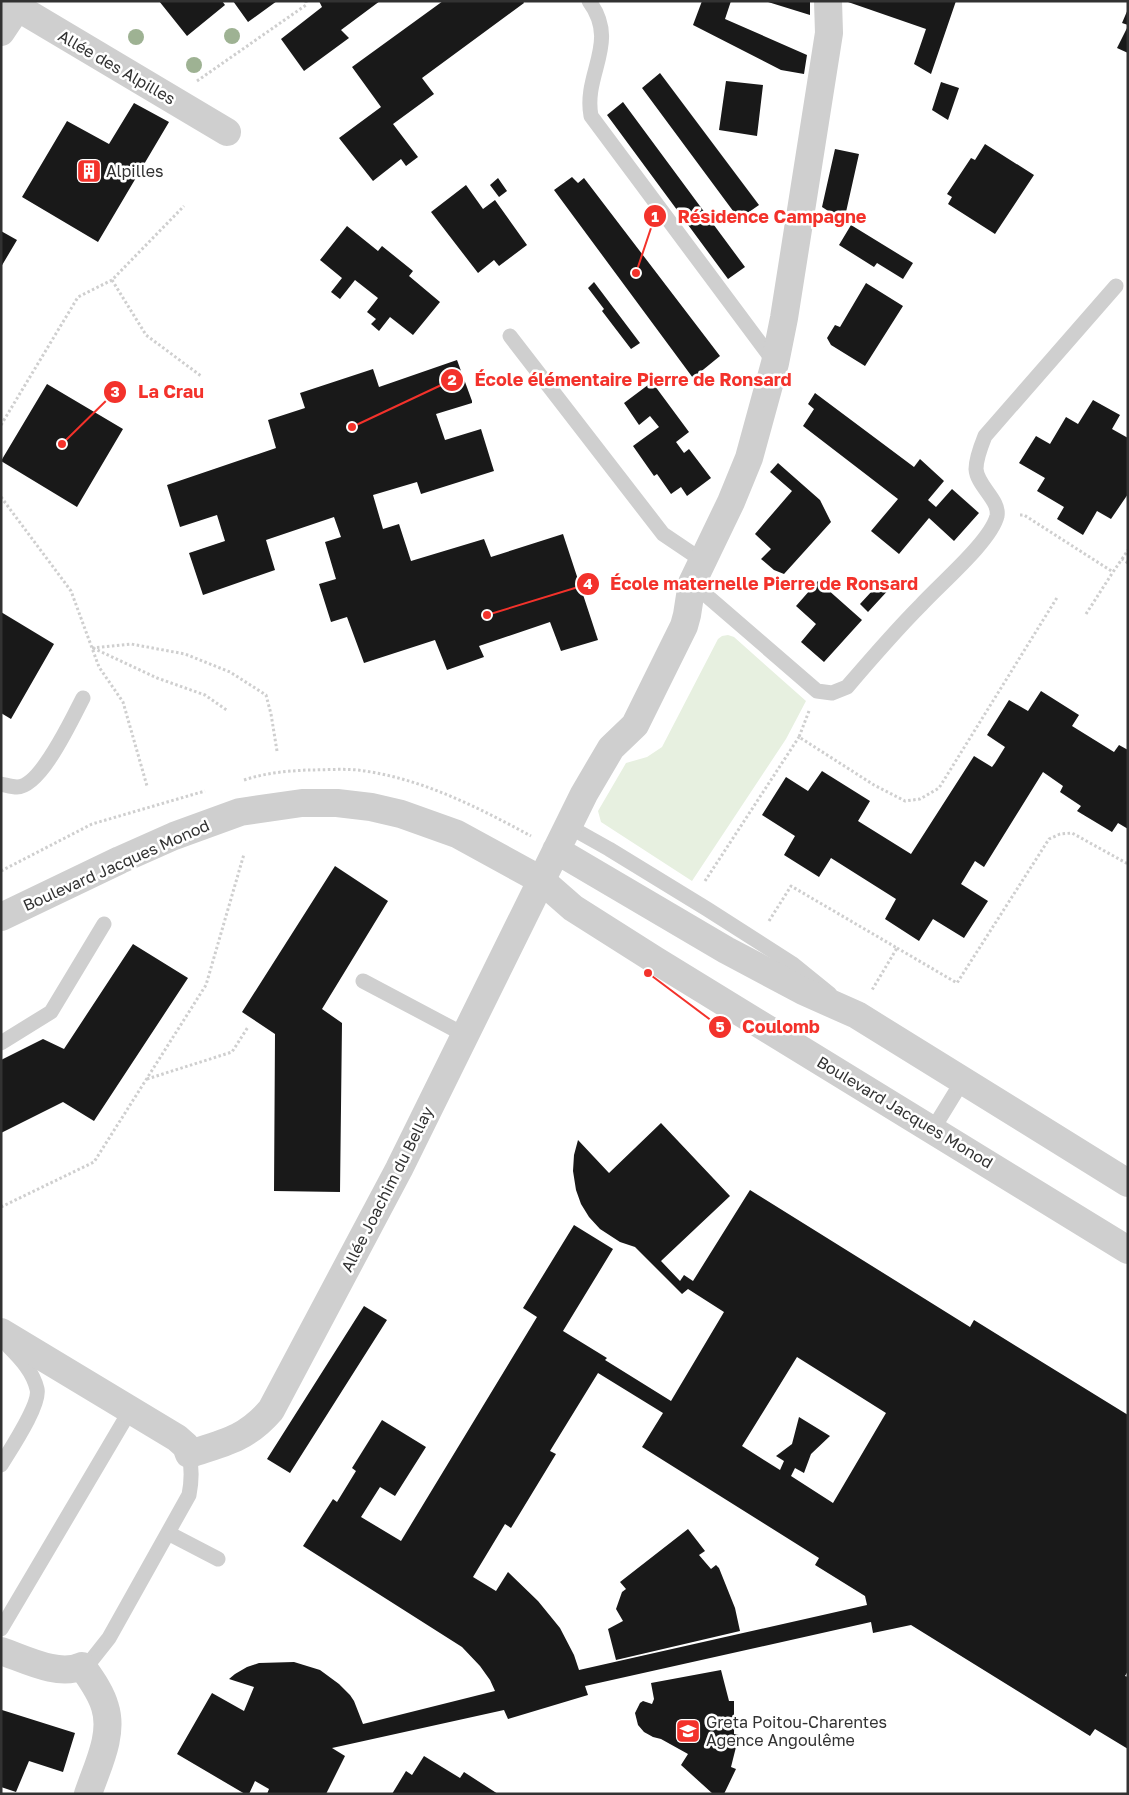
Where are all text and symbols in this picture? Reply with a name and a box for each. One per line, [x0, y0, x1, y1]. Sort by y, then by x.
street label: Allée des Alpilles [55, 25, 179, 109]
building icon: Alpilles [76, 158, 102, 184]
place label: Alpilles [106, 161, 164, 181]
callout: Résidence Campagne [642, 200, 876, 233]
text: Résidence Campagne [678, 205, 867, 227]
text: 1 [651, 207, 659, 225]
callout: École élémentaire Pierre de Ronsard [440, 363, 802, 396]
text: École élémentaire Pierre de Ronsard [474, 368, 792, 390]
text: 2 [447, 370, 457, 388]
callout: La Crau [103, 375, 214, 408]
text: La Crau [138, 380, 204, 402]
text: 3 [110, 382, 120, 400]
callout: École maternelle Pierre de Ronsard [575, 567, 928, 600]
text: École maternelle Pierre de Ronsard [610, 572, 918, 594]
text: 4 [583, 574, 593, 592]
street label: Boulevard Jacques Monod [20, 815, 212, 915]
callout: Coulomb [707, 1010, 830, 1043]
text: Coulomb [742, 1015, 820, 1037]
text: 5 [715, 1017, 725, 1035]
street label: Boulevard Jacques Monod [813, 1051, 997, 1173]
street label: Allée Joachim du Bellay [337, 1103, 437, 1275]
place label: Greta Poitou-Charentes Agence Angoulême [706, 1712, 887, 1750]
school or university icon: Greta Poitou-Charentes Agence Angoulême [675, 1718, 701, 1744]

